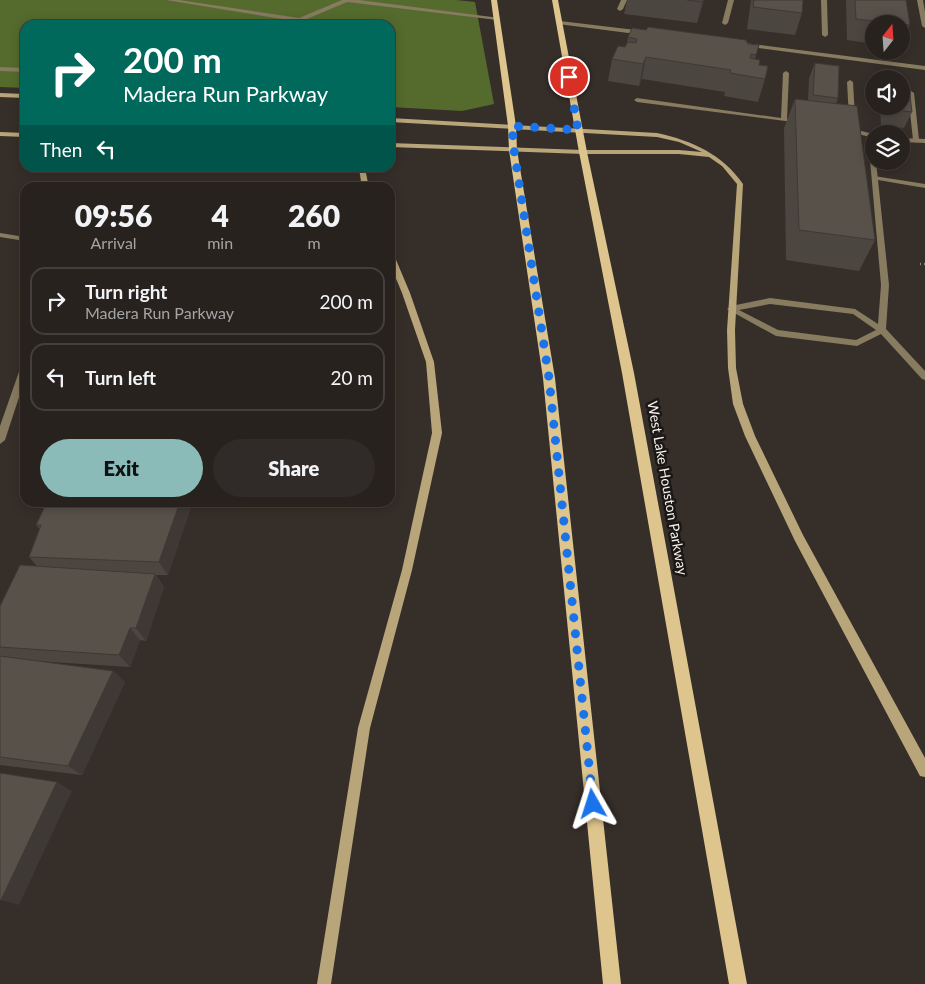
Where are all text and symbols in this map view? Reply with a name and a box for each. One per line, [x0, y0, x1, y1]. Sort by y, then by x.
north arrow [865, 15, 910, 60]
map controls [865, 15, 910, 170]
text: 200 m [123, 38, 222, 80]
icon: right [40, 40, 105, 105]
pin [548, 56, 590, 98]
icon: arrive [555, 63, 583, 91]
button: sound [865, 70, 910, 115]
text: Madera Run Parkway [123, 80, 328, 107]
button: layers [865, 125, 910, 170]
icon: left [92, 135, 120, 163]
text: Then [40, 138, 82, 161]
text: 09:56 [75, 197, 152, 233]
text: 4 [211, 197, 229, 233]
text: 260 [288, 197, 340, 233]
text: Arrival [91, 233, 137, 252]
text: min [207, 233, 233, 252]
text: m [307, 233, 321, 252]
text: Turn right [85, 280, 167, 303]
icon: right [42, 287, 70, 315]
text: 200 m [319, 290, 373, 313]
text: Madera Run Parkway [85, 303, 234, 322]
icon: left [42, 363, 70, 391]
text: Turn left [85, 366, 156, 389]
text: 20 m [330, 366, 373, 389]
street label: West Lake Houston Parkway [644, 400, 692, 577]
button: Exit [40, 439, 203, 497]
button: Share [213, 439, 375, 497]
position arrow [566, 777, 618, 829]

